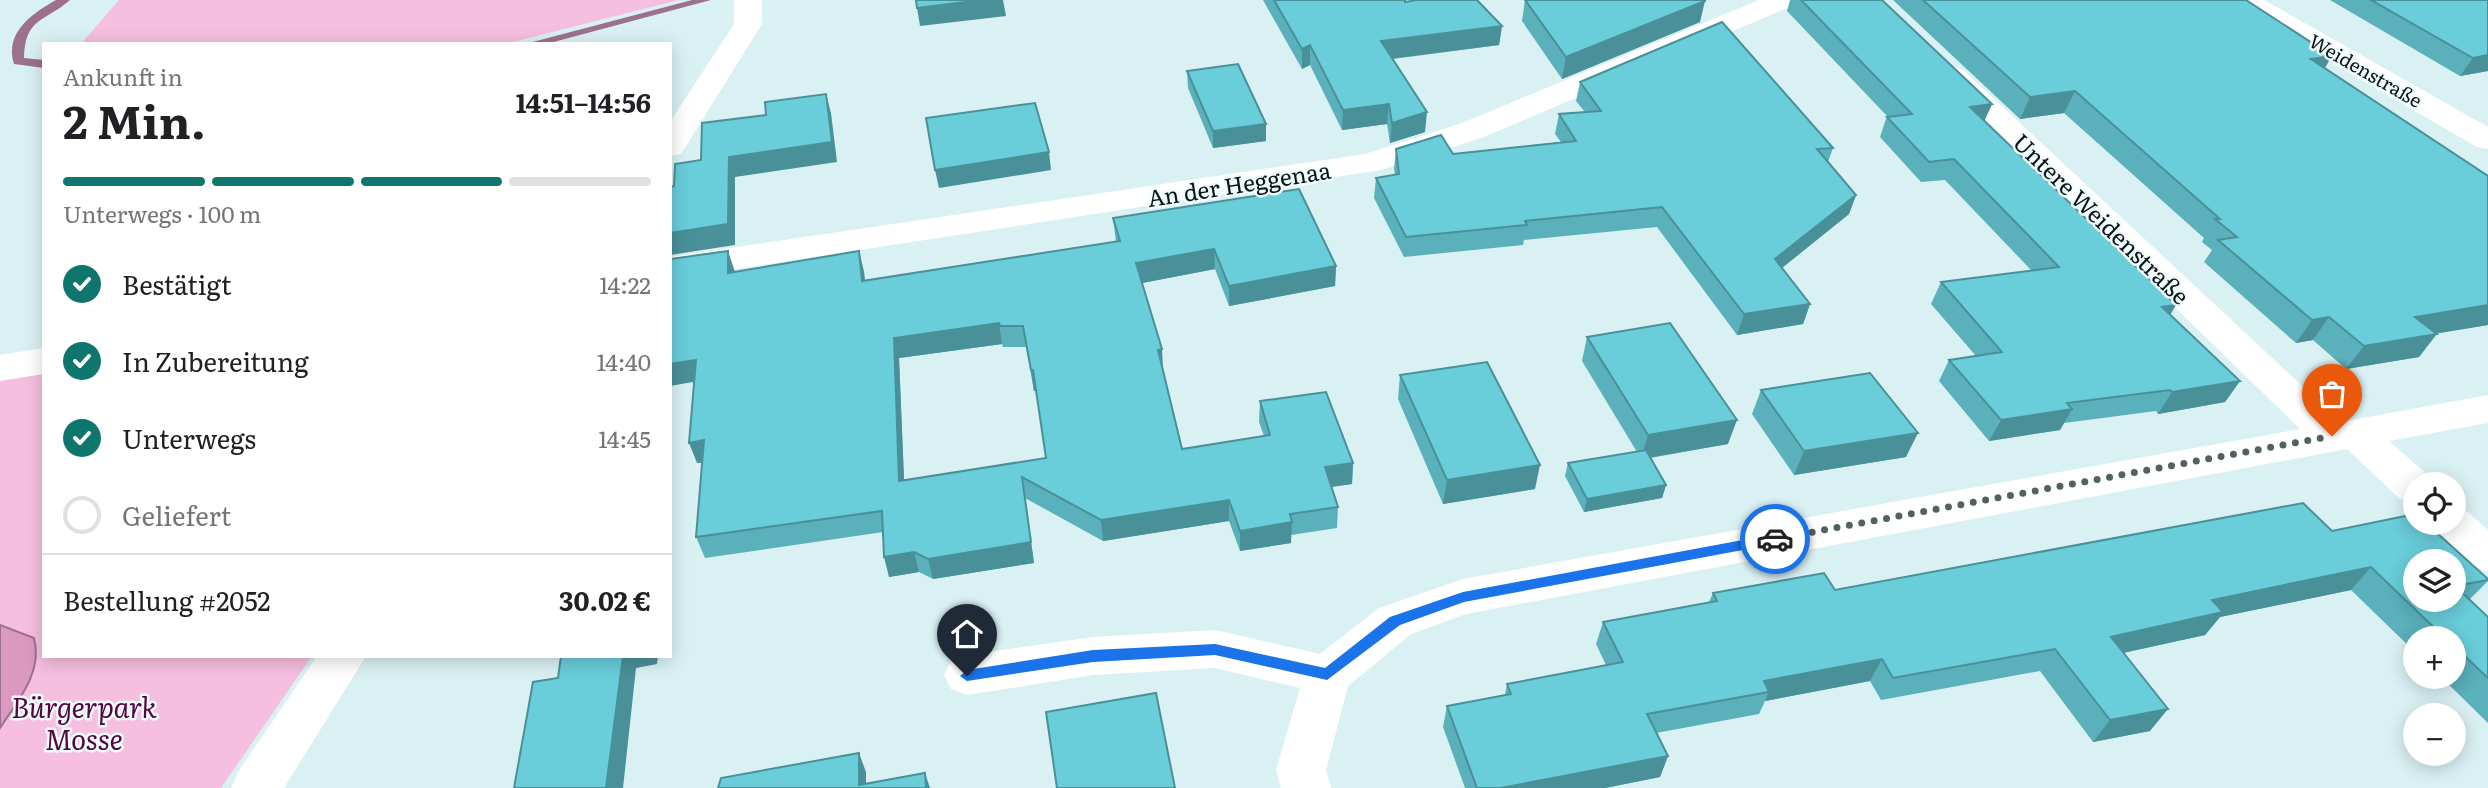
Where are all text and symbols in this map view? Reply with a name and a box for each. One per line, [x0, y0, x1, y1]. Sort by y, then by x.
street label: Weidenstraße [2304, 26, 2428, 114]
text: Ankunft in [63, 59, 183, 93]
text: 14:51–14:56 [516, 82, 651, 121]
text: 2 Min. [63, 85, 206, 153]
street label: Untere Weidenstraße [2006, 125, 2198, 311]
street label: An der Heggenaa [1145, 152, 1334, 214]
text: Unterwegs · 100 m [63, 196, 261, 230]
text: Bestätigt [122, 264, 231, 303]
icon: check [63, 265, 101, 303]
text: 14:22 [599, 267, 651, 301]
text: In Zubereitung [122, 341, 309, 380]
icon: check [63, 342, 101, 380]
text: 14:40 [597, 344, 651, 378]
pin [2302, 364, 2362, 436]
icon: bag [2313, 375, 2351, 413]
text: Unterwegs [122, 418, 256, 457]
icon: check [63, 419, 101, 457]
text: 14:45 [598, 421, 651, 455]
map controls [2403, 472, 2466, 766]
button: locate [2403, 472, 2466, 535]
text: Geliefert [122, 495, 231, 534]
courier [1740, 504, 1810, 574]
icon: car [1756, 520, 1794, 558]
button: layers [2403, 549, 2466, 612]
text: Bestellung #2052 [63, 580, 271, 619]
text: 30.02 € [559, 580, 651, 619]
pin [937, 604, 997, 676]
icon: home [948, 615, 986, 653]
button: + [2403, 626, 2466, 689]
park label: Bürgerpark Mosse [11, 685, 157, 759]
button: − [2403, 703, 2466, 766]

